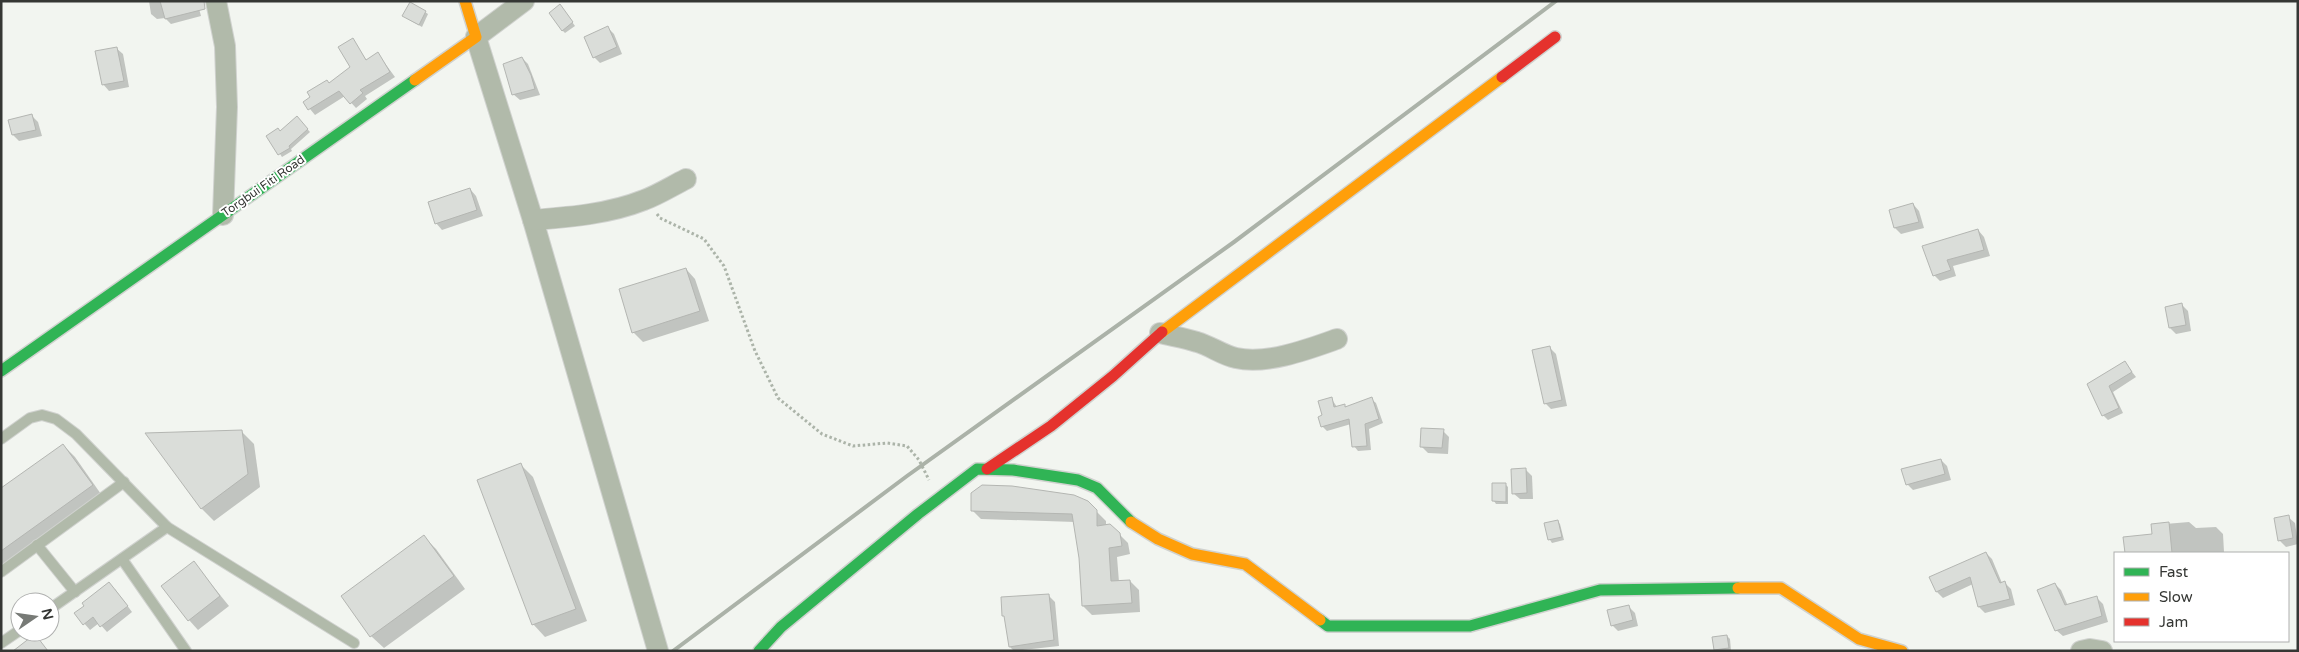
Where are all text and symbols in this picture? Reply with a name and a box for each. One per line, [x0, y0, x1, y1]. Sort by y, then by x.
street label: Torgbui Fiti Road [219, 152, 307, 220]
legend [2114, 552, 2289, 642]
text: Fast [2159, 563, 2189, 581]
text: Slow [2159, 588, 2193, 606]
north arrow [10, 592, 60, 642]
text: N [38, 607, 57, 622]
text: Jam [2159, 613, 2188, 631]

